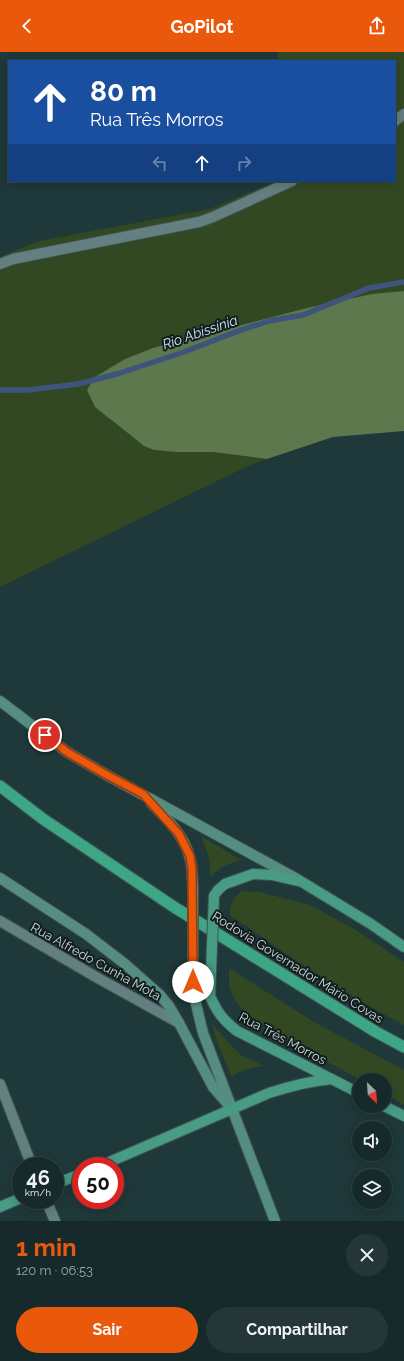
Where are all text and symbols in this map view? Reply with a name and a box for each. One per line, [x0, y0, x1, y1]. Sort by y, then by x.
icon: back [16, 15, 38, 37]
icon: share [366, 15, 388, 37]
text: GoPilot [171, 16, 233, 37]
text: 80 m [90, 75, 157, 108]
icon: ahead [24, 76, 76, 128]
text: Rua Três Morros [90, 109, 224, 130]
icon: left [149, 152, 171, 174]
icon: ahead [191, 152, 213, 174]
icon: right [233, 152, 255, 174]
water label: Rio Abissínia [160, 312, 240, 352]
pin [28, 718, 62, 752]
icon: arrive [34, 724, 56, 746]
street label: Rodovia Governador Mário Covas [209, 908, 386, 1026]
street label: Rua Alfredo Cunha Mota [28, 919, 163, 1003]
position arrow [172, 961, 214, 1003]
street label: Rua Três Morros [237, 1009, 329, 1068]
north arrow [352, 1073, 392, 1113]
map controls [352, 1073, 392, 1209]
button: sound [352, 1121, 392, 1161]
speed limit sign: 50 [72, 1157, 124, 1209]
text: 46 [26, 1166, 50, 1190]
button: layers [352, 1169, 392, 1209]
text: km/h [25, 1187, 51, 1198]
text: 1 min [16, 1233, 77, 1262]
button: close [346, 1234, 388, 1276]
text: 120 m · 06:53 [16, 1263, 93, 1278]
button: Sair [16, 1307, 198, 1353]
button: Compartilhar [206, 1307, 388, 1353]

